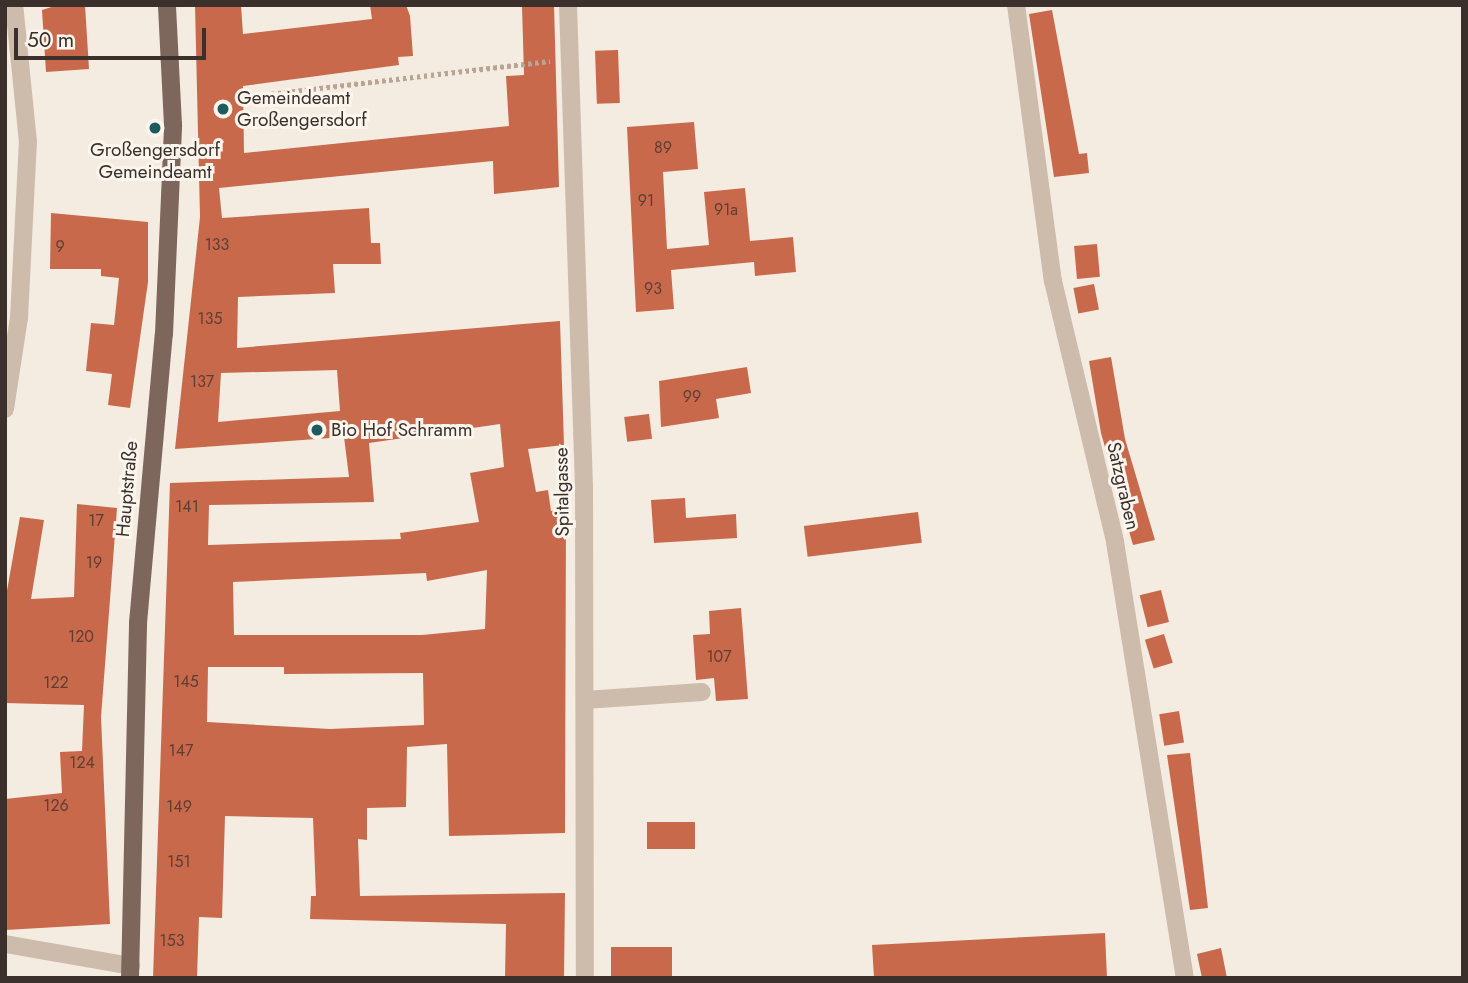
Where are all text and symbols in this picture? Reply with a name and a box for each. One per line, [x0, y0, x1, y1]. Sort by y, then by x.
scale bar [18, 14, 210, 58]
text: 50 m [27, 25, 74, 55]
place label: Gemeindeamt Großengersdorf [237, 87, 367, 131]
marker: Gemeindeamt Großengersdorf [215, 101, 231, 117]
marker: Großengersdorf Gemeindeamt [147, 120, 163, 136]
house number: 89 [654, 138, 672, 158]
place label: Großengersdorf Gemeindeamt [90, 139, 220, 183]
house number: 91 [638, 191, 654, 211]
house number: 91a [714, 200, 738, 220]
house number: 133 [205, 235, 229, 255]
house number: 9 [55, 237, 65, 257]
house number: 93 [644, 279, 662, 299]
house number: 135 [198, 309, 222, 329]
house number: 137 [190, 372, 214, 392]
house number: 99 [683, 387, 701, 407]
place label: Bio Hof Schramm [331, 419, 472, 441]
marker: Bio Hof Schramm [309, 422, 325, 438]
street label: Hauptstraße [111, 440, 143, 538]
street label: Satzgraben [1102, 440, 1144, 532]
street label: Spitalgasse [550, 447, 574, 537]
house number: 141 [175, 497, 199, 517]
house number: 17 [88, 511, 104, 531]
house number: 19 [86, 553, 102, 573]
house number: 120 [68, 627, 94, 647]
house number: 107 [706, 647, 732, 667]
house number: 145 [173, 672, 199, 692]
house number: 122 [43, 673, 69, 693]
house number: 147 [169, 741, 193, 761]
house number: 124 [69, 753, 95, 773]
house number: 126 [43, 796, 69, 816]
house number: 149 [166, 797, 192, 817]
house number: 151 [167, 852, 191, 872]
house number: 153 [160, 931, 184, 951]

